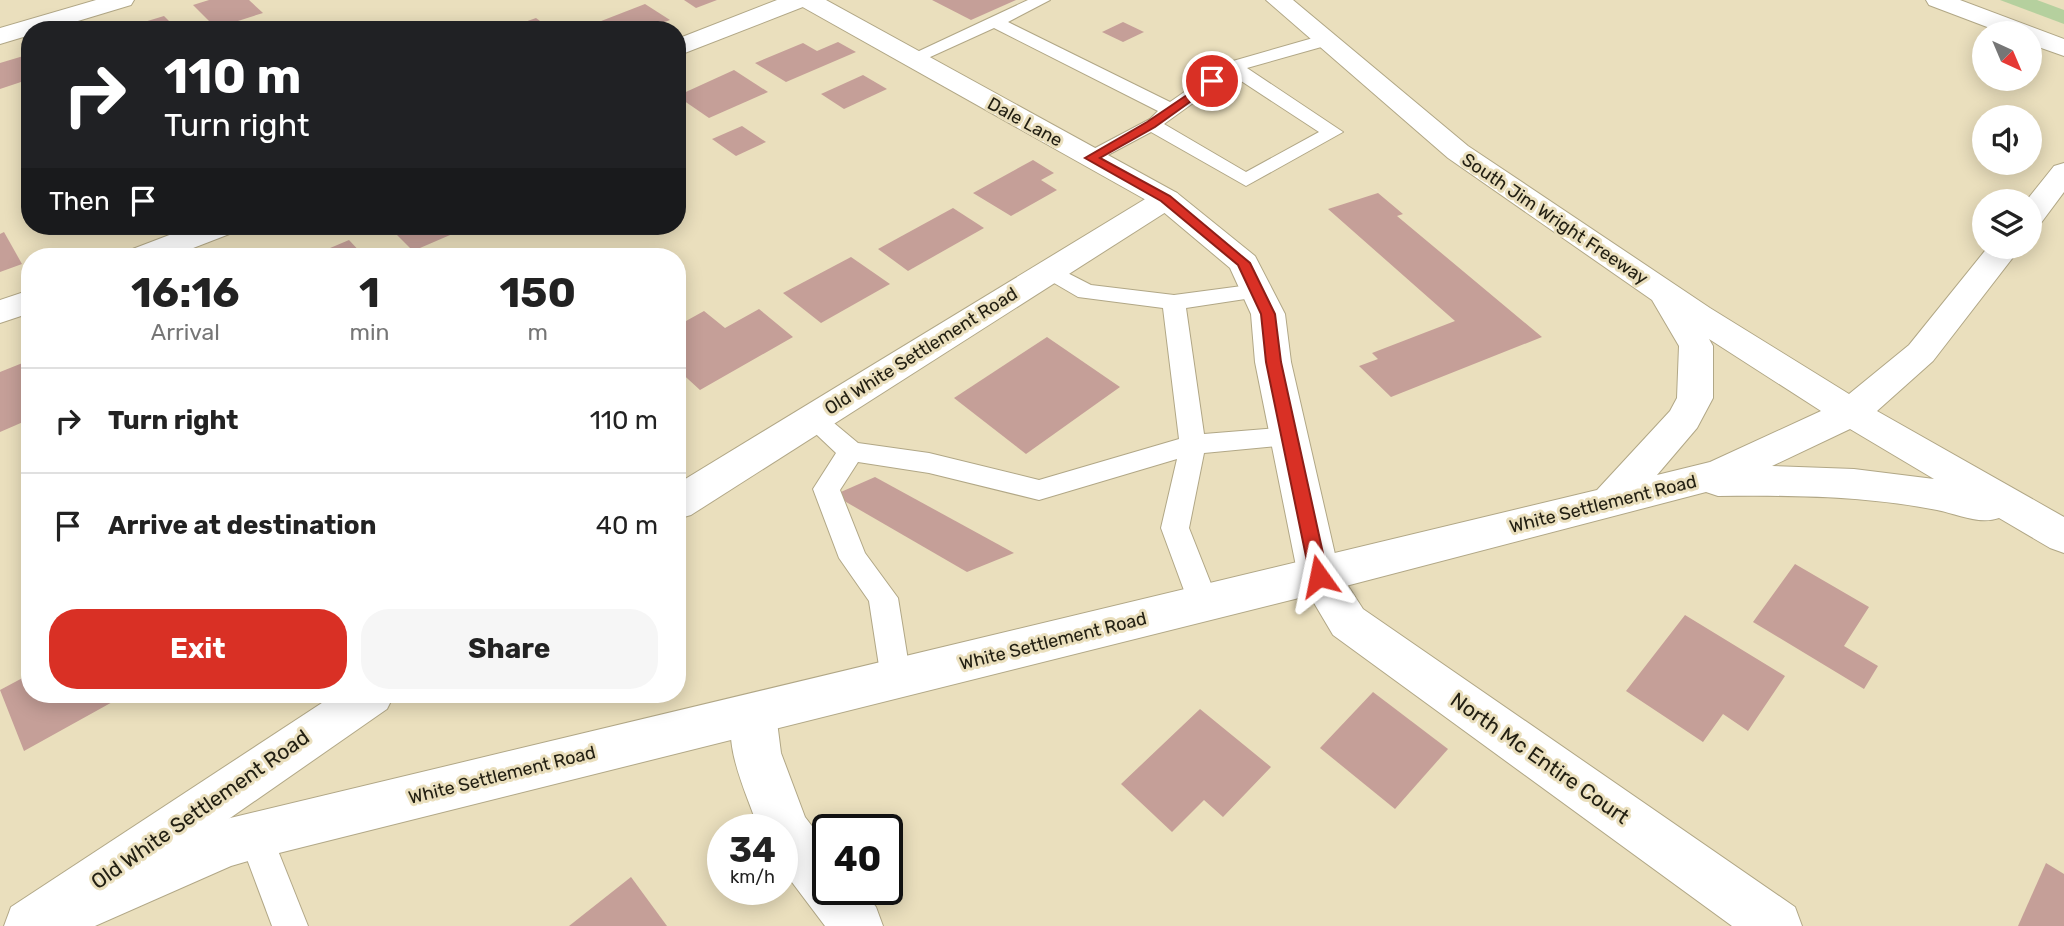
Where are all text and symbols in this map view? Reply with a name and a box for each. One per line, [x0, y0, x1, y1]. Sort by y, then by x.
north arrow [1972, 21, 2042, 91]
map controls [1972, 21, 2042, 259]
text: 110 m [164, 47, 301, 105]
icon: right [49, 49, 140, 140]
pin [1182, 51, 1242, 111]
icon: arrive [1193, 62, 1231, 100]
street label: Dale Lane [984, 92, 1066, 152]
button: sound [1972, 105, 2042, 175]
text: Turn right [164, 106, 309, 144]
street label: South Jim Wright Freeway [1458, 148, 1652, 290]
icon: arrive [124, 182, 162, 220]
text: Then [49, 186, 110, 217]
button: layers [1972, 189, 2042, 259]
text: 16:16 [131, 268, 240, 318]
text: 1 [359, 268, 380, 318]
text: 150 [499, 268, 576, 318]
street label: Old White Settlement Road [820, 282, 1022, 420]
text: Arrival [151, 318, 220, 346]
text: min [350, 318, 390, 346]
text: m [528, 318, 548, 346]
icon: right [49, 402, 87, 440]
text: Turn right [108, 405, 238, 436]
text: 110 m [590, 405, 658, 436]
street label: White Settlement Road [1507, 470, 1699, 538]
icon: arrive [49, 507, 87, 545]
text: Arrive at destination [108, 510, 376, 541]
text: 40 m [596, 510, 658, 541]
position arrow [1282, 539, 1356, 613]
street label: White Settlement Road [957, 607, 1149, 675]
button: Exit [49, 609, 347, 689]
button: Share [361, 609, 658, 689]
street label: North Mc Entire Court [1446, 687, 1634, 829]
street label: Old White Settlement Road [86, 724, 314, 894]
street label: White Settlement Road [406, 741, 598, 809]
speed limit sign: 40 [812, 814, 903, 905]
text: 34 [729, 829, 776, 871]
text: km/h [730, 866, 775, 888]

